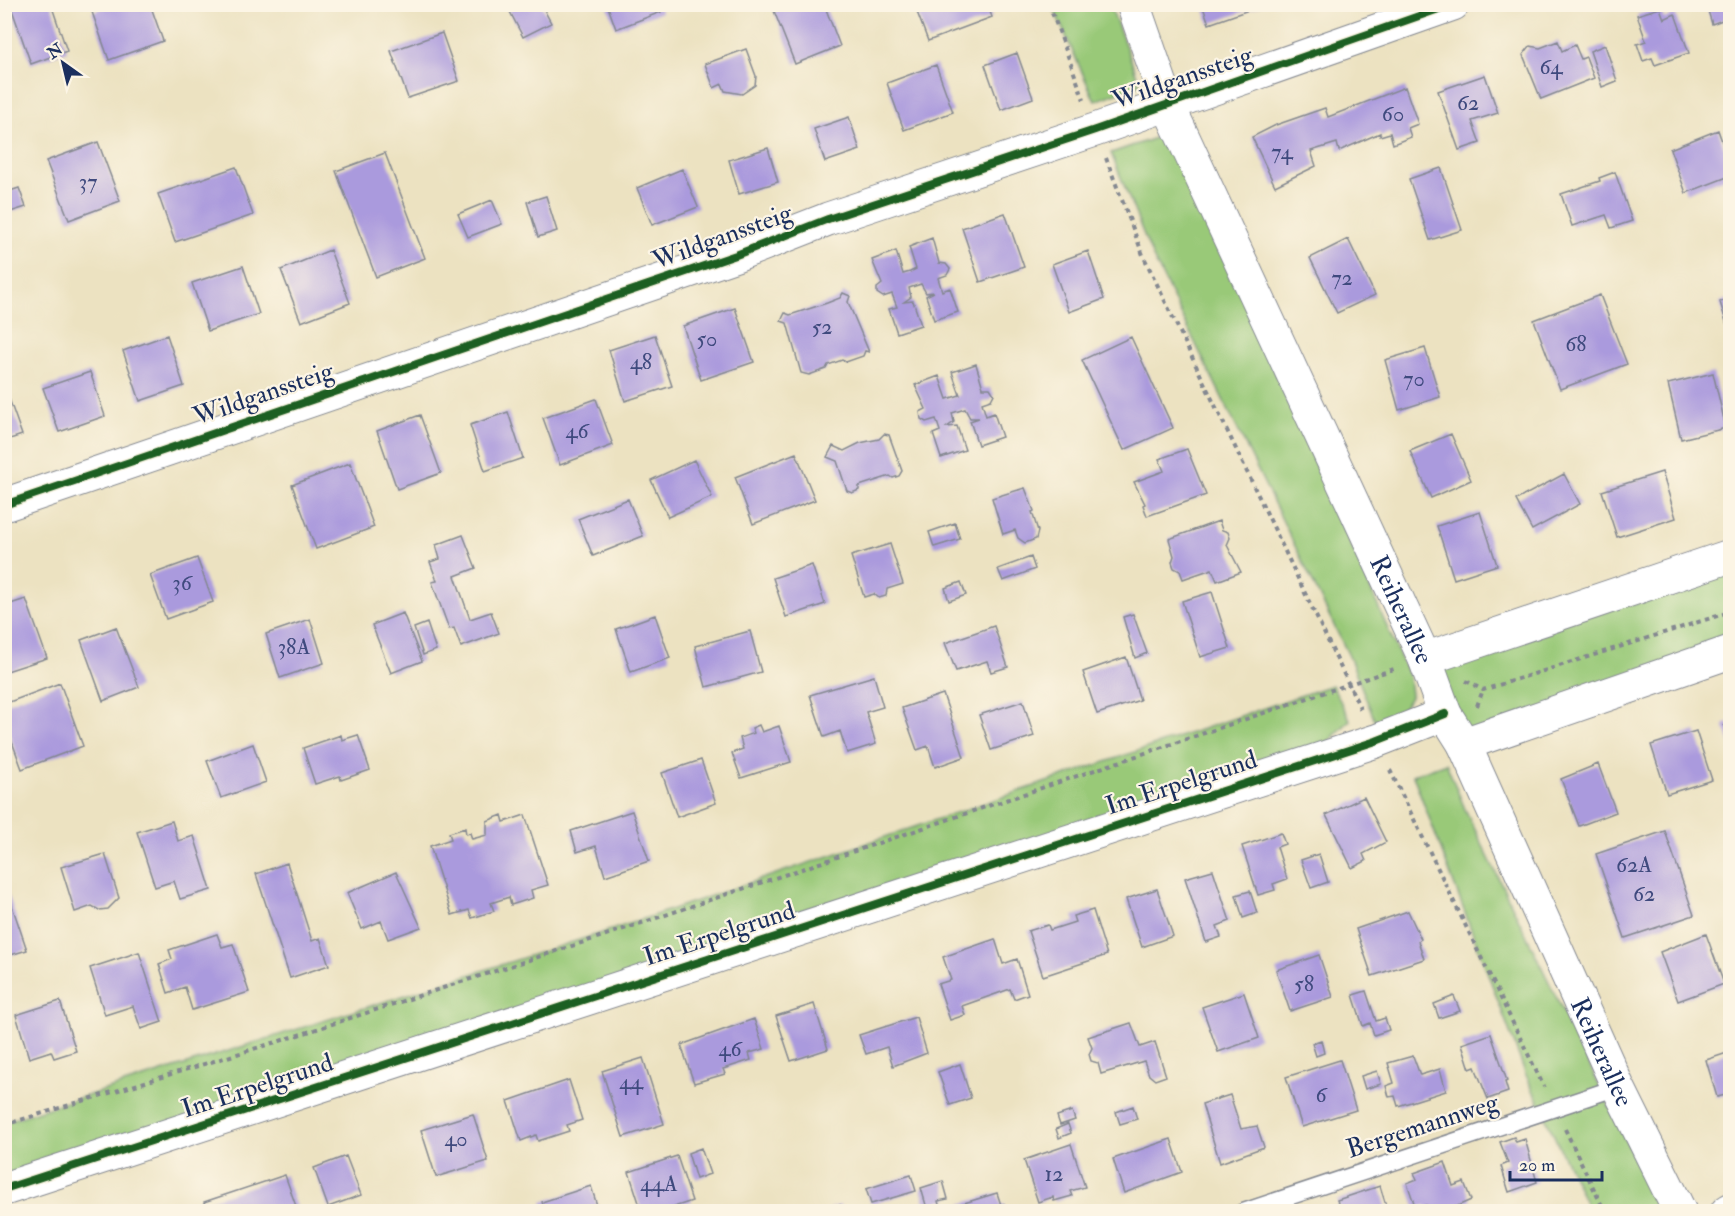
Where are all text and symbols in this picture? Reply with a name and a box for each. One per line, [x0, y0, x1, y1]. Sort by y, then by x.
north arrow [33, 33, 93, 93]
text: N [43, 39, 67, 64]
street label: Wildganssteig [1107, 39, 1258, 117]
house number: 64 [1540, 53, 1564, 81]
house number: 62 [1457, 89, 1479, 117]
house number: 60 [1382, 100, 1404, 128]
house number: 74 [1271, 138, 1294, 166]
house number: 37 [79, 168, 97, 196]
street label: Wildganssteig [647, 196, 798, 277]
house number: 72 [1331, 264, 1353, 292]
house number: 52 [812, 313, 832, 341]
house number: 50 [697, 325, 717, 353]
house number: 68 [1565, 330, 1587, 358]
house number: 48 [630, 348, 652, 376]
street label: Wildganssteig [188, 355, 339, 433]
house number: 70 [1403, 365, 1425, 393]
house number: 46 [566, 417, 590, 445]
street label: Reiherallee [1362, 550, 1440, 669]
house number: 36 [172, 569, 194, 597]
house number: 38A [278, 633, 310, 661]
street label: Im Erpelgrund [1102, 743, 1262, 823]
house number: 62A [1616, 851, 1652, 879]
house number: 62 [1633, 880, 1655, 908]
street label: Im Erpelgrund [640, 894, 800, 974]
house number: 58 [1294, 970, 1314, 998]
street label: Reiherallee [1563, 993, 1640, 1112]
house number: 46 [719, 1035, 743, 1063]
street label: Im Erpelgrund [178, 1046, 338, 1126]
house number: 44 [619, 1068, 644, 1096]
house number: 6 [1315, 1081, 1328, 1109]
street label: Bergemannweg [1342, 1086, 1504, 1166]
house number: 40 [444, 1125, 468, 1153]
scale bar [1510, 1144, 1602, 1182]
text: 20 m [1519, 1154, 1555, 1177]
house number: 12 [1044, 1160, 1064, 1188]
house number: 44A [640, 1170, 678, 1198]

